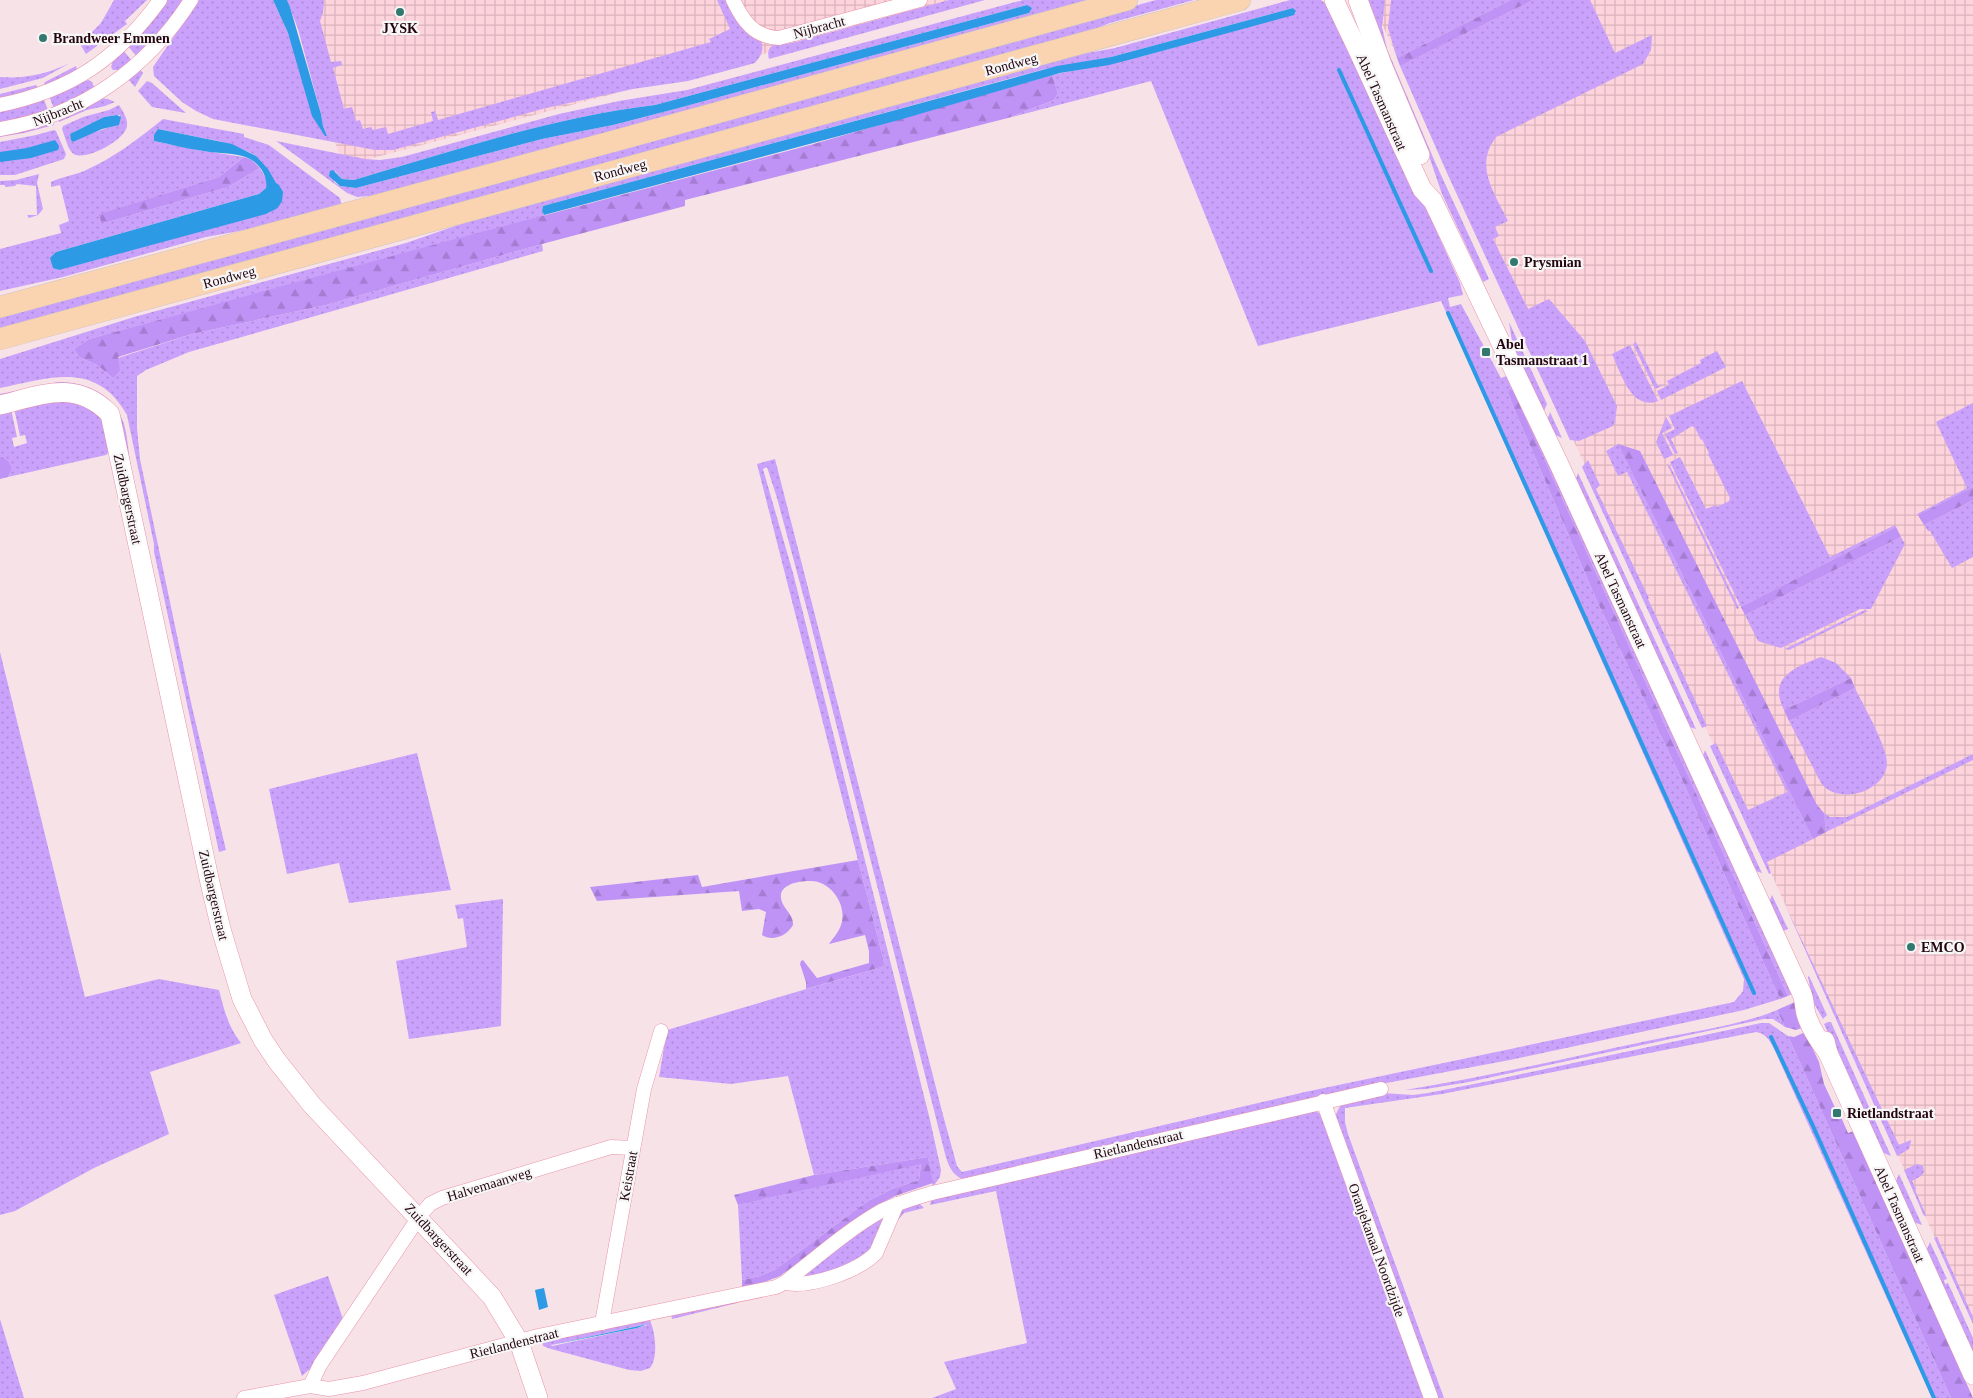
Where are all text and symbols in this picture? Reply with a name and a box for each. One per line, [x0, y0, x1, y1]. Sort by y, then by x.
marker: JYSK [394, 6, 406, 18]
street label: Nijbracht [792, 13, 847, 42]
place label: JYSK [382, 21, 418, 36]
place label: Brandweer Emmen [53, 31, 170, 46]
marker: Brandweer Emmen [37, 32, 49, 44]
street label: Rondweg [983, 50, 1039, 79]
street label: Abel Tasmanstraat [1354, 52, 1410, 153]
street label: Nijbracht [31, 96, 86, 129]
street label: Rondweg [592, 156, 648, 185]
place label: Prysmian [1524, 255, 1582, 270]
marker: Prysmian [1508, 256, 1520, 268]
street label: Rondweg [201, 263, 257, 292]
place label: Abel Tasmanstraat 1 [1496, 337, 1588, 368]
marker: Abel Tasmanstraat 1 [1480, 346, 1492, 358]
street label: Zuidbargerstraat [111, 452, 144, 546]
street label: Abel Tasmanstraat [1592, 550, 1649, 651]
street label: Zuidbargerstraat [196, 848, 231, 942]
place label: EMCO [1921, 940, 1965, 955]
marker: EMCO [1905, 941, 1917, 953]
place label: Rietlandstraat [1847, 1106, 1934, 1121]
marker: Rietlandstraat [1831, 1107, 1843, 1119]
street label: Rietlandenstraat [1092, 1127, 1184, 1162]
street label: Keistraat [617, 1150, 640, 1202]
street label: Abel Tasmanstraat [1872, 1164, 1928, 1265]
street label: Halvemaanweg [445, 1165, 533, 1204]
street label: Oranjekanaal Noordzijde [1345, 1181, 1408, 1319]
street label: Zuidbargerstraat [402, 1200, 476, 1278]
street label: Rietlandenstraat [468, 1325, 560, 1362]

